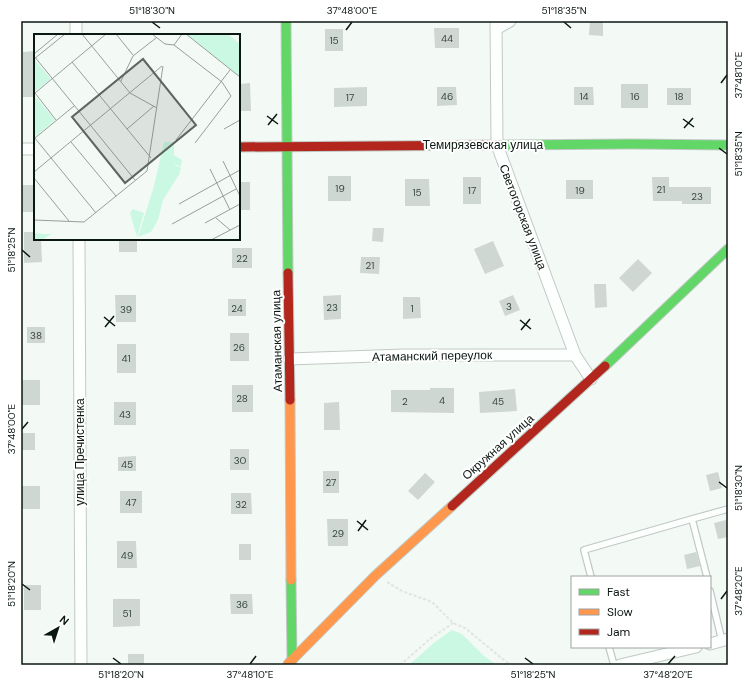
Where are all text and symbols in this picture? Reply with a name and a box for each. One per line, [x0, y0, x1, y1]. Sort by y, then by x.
text: 51°18'30"N [129, 4, 175, 17]
text: 37°48'00"E [327, 4, 378, 17]
text: 51°18'35"N [541, 4, 587, 17]
house number: 44 [441, 32, 453, 45]
inset map [34, 34, 240, 240]
house number: 15 [329, 34, 339, 47]
text: 37°48'10"E [732, 51, 745, 98]
house number: 46 [441, 90, 453, 103]
house number: 14 [579, 90, 589, 103]
house number: 16 [630, 90, 640, 103]
house number: 18 [674, 90, 684, 103]
house number: 17 [346, 91, 354, 104]
text: 51°18'35"N [732, 131, 745, 177]
street label: Темирязевская улица [423, 137, 544, 153]
street label: Светогорская улица [496, 162, 551, 272]
house number: 19 [335, 182, 345, 195]
house number: 21 [657, 183, 665, 196]
house number: 17 [468, 184, 476, 197]
house number: 19 [575, 184, 585, 197]
house number: 15 [412, 186, 422, 199]
house number: 23 [691, 190, 703, 203]
text: 51°18'25"N [5, 227, 18, 272]
house number: 22 [236, 252, 248, 265]
house number: 21 [366, 259, 374, 272]
street label: Атаманская улица [268, 289, 286, 392]
house number: 3 [506, 300, 512, 313]
house number: 23 [326, 301, 338, 314]
house number: 24 [231, 302, 243, 315]
house number: 1 [410, 302, 414, 315]
house number: 39 [120, 303, 132, 316]
house number: 38 [30, 329, 42, 342]
house number: 26 [233, 341, 245, 354]
street label: Атаманский переулок [372, 347, 493, 365]
house number: 41 [121, 352, 131, 365]
house number: 28 [236, 392, 248, 405]
house number: 4 [439, 394, 445, 407]
house number: 2 [402, 395, 408, 408]
house number: 45 [492, 395, 504, 408]
street label: улица Пречистенка [72, 398, 88, 506]
text: 37°48'00"E [5, 403, 18, 454]
house number: 43 [119, 408, 131, 421]
street label: Окружная улица [459, 410, 538, 483]
house number: 30 [234, 454, 247, 467]
house number: 45 [121, 458, 133, 471]
text: 51°18'30"N [732, 465, 745, 511]
house number: 27 [326, 476, 336, 489]
house number: 47 [125, 496, 137, 509]
house number: 32 [235, 498, 247, 511]
house number: 29 [332, 527, 344, 540]
house number: 49 [121, 549, 133, 562]
text: 51°18'20"N [5, 561, 18, 607]
text: 37°48'20"E [732, 566, 745, 616]
legend [571, 576, 711, 648]
text: Fast [607, 584, 630, 600]
house number: 36 [236, 598, 248, 611]
text: Slow [607, 604, 633, 620]
house number: 51 [122, 607, 132, 620]
north arrow [38, 608, 78, 648]
text: N [57, 612, 72, 628]
text: Jam [607, 624, 630, 640]
text: 51°18'20"N [98, 668, 144, 681]
text: 37°48'10"E [227, 668, 274, 681]
text: 51°18'25"N [511, 668, 556, 681]
text: 37°48'20"E [643, 668, 693, 681]

